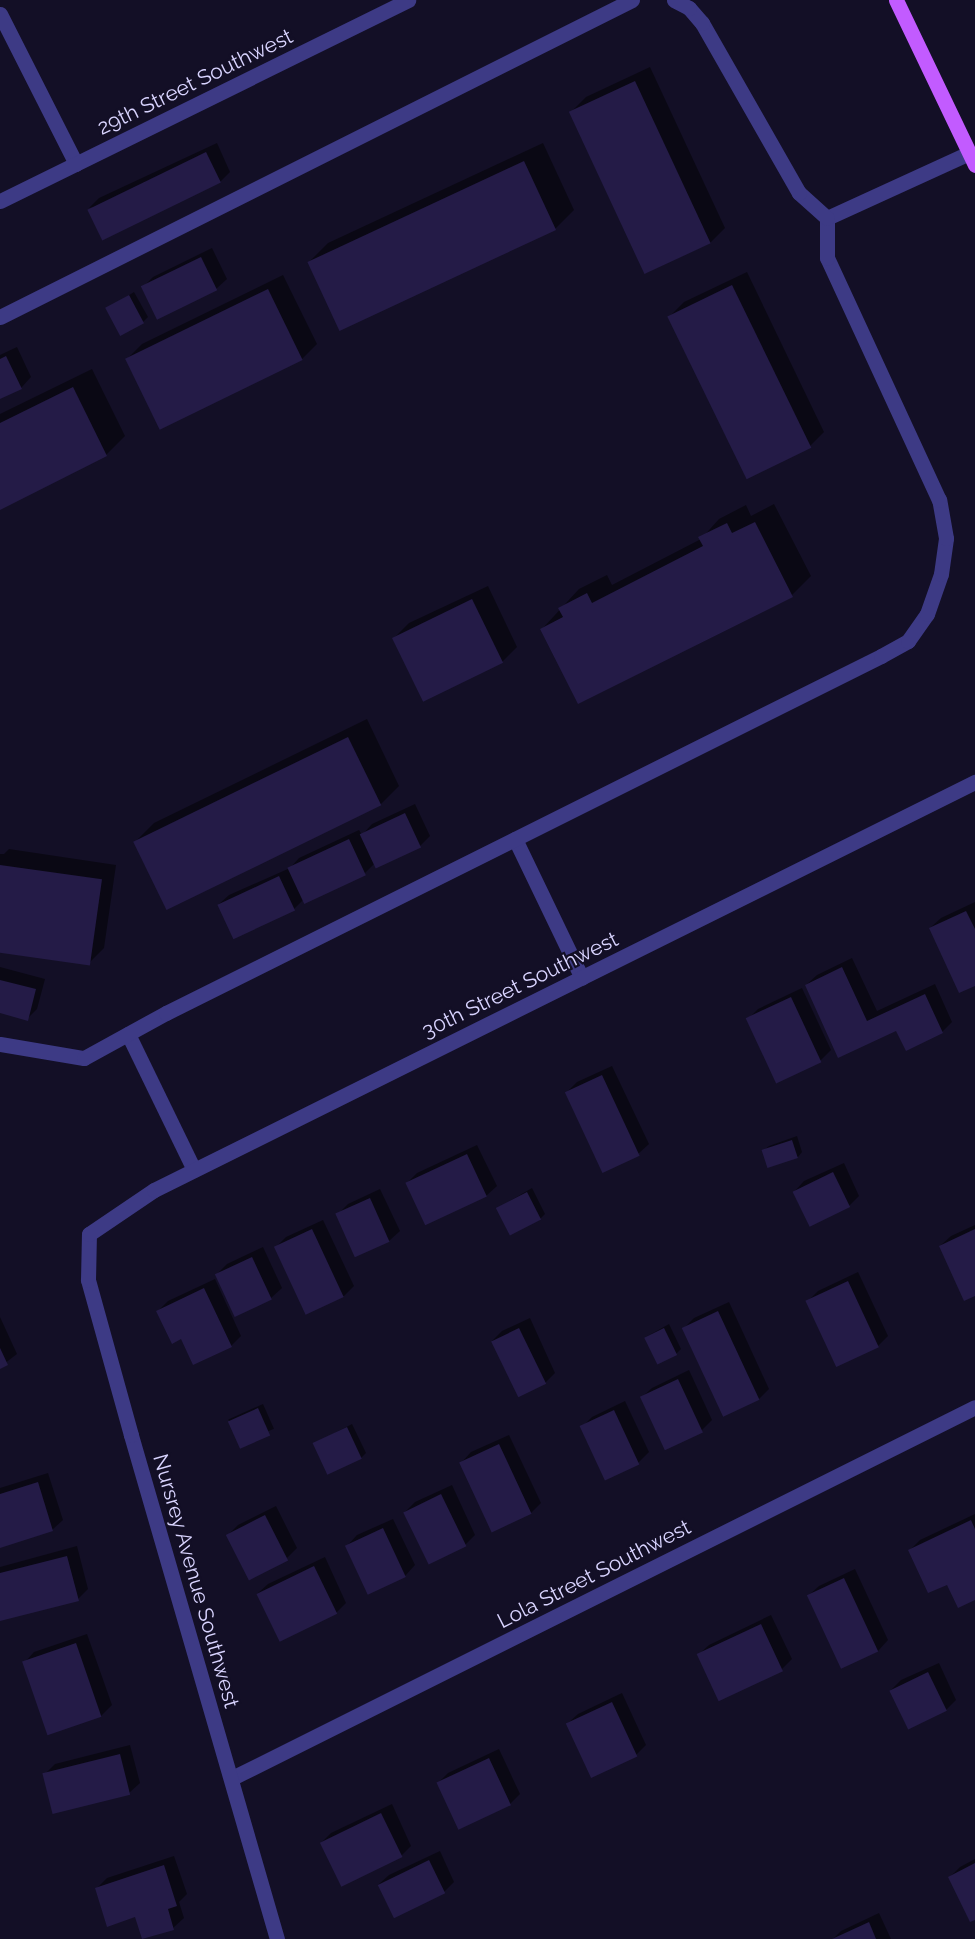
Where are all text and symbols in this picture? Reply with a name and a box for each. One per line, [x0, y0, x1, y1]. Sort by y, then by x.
street label: 29th Street Southwest [93, 24, 297, 140]
street label: 30th Street Southwest [418, 927, 622, 1043]
street label: Nursrey Avenue Southwest [148, 1451, 244, 1711]
street label: Lola Street Southwest [493, 1514, 695, 1634]

